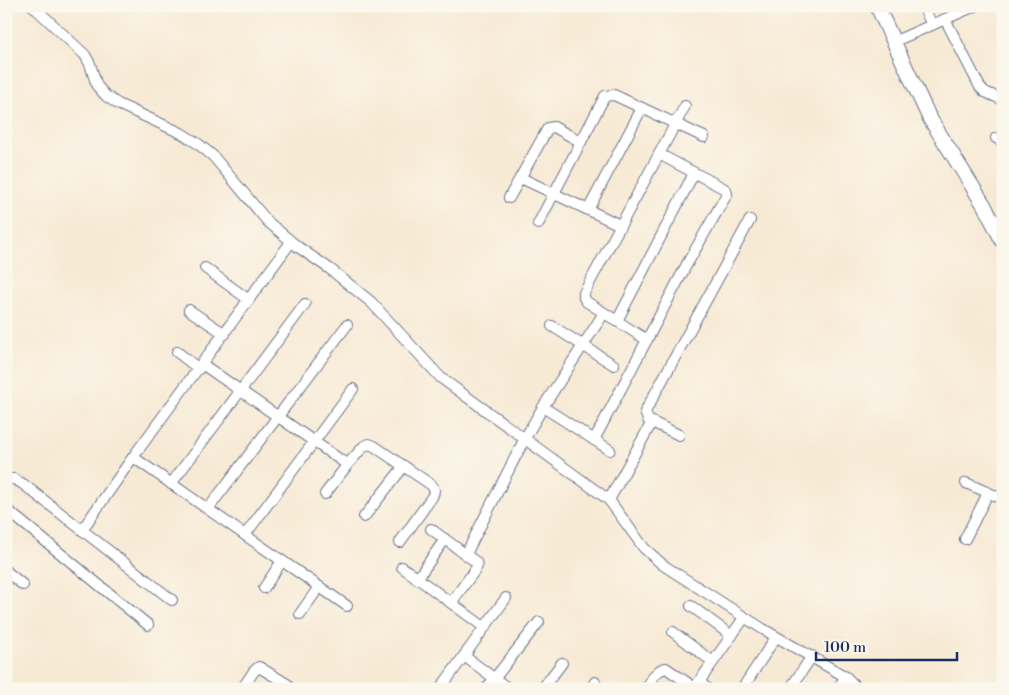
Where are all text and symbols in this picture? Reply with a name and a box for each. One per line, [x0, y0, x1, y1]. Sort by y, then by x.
scale bar [816, 630, 958, 662]
text: 100 m [824, 638, 866, 657]

